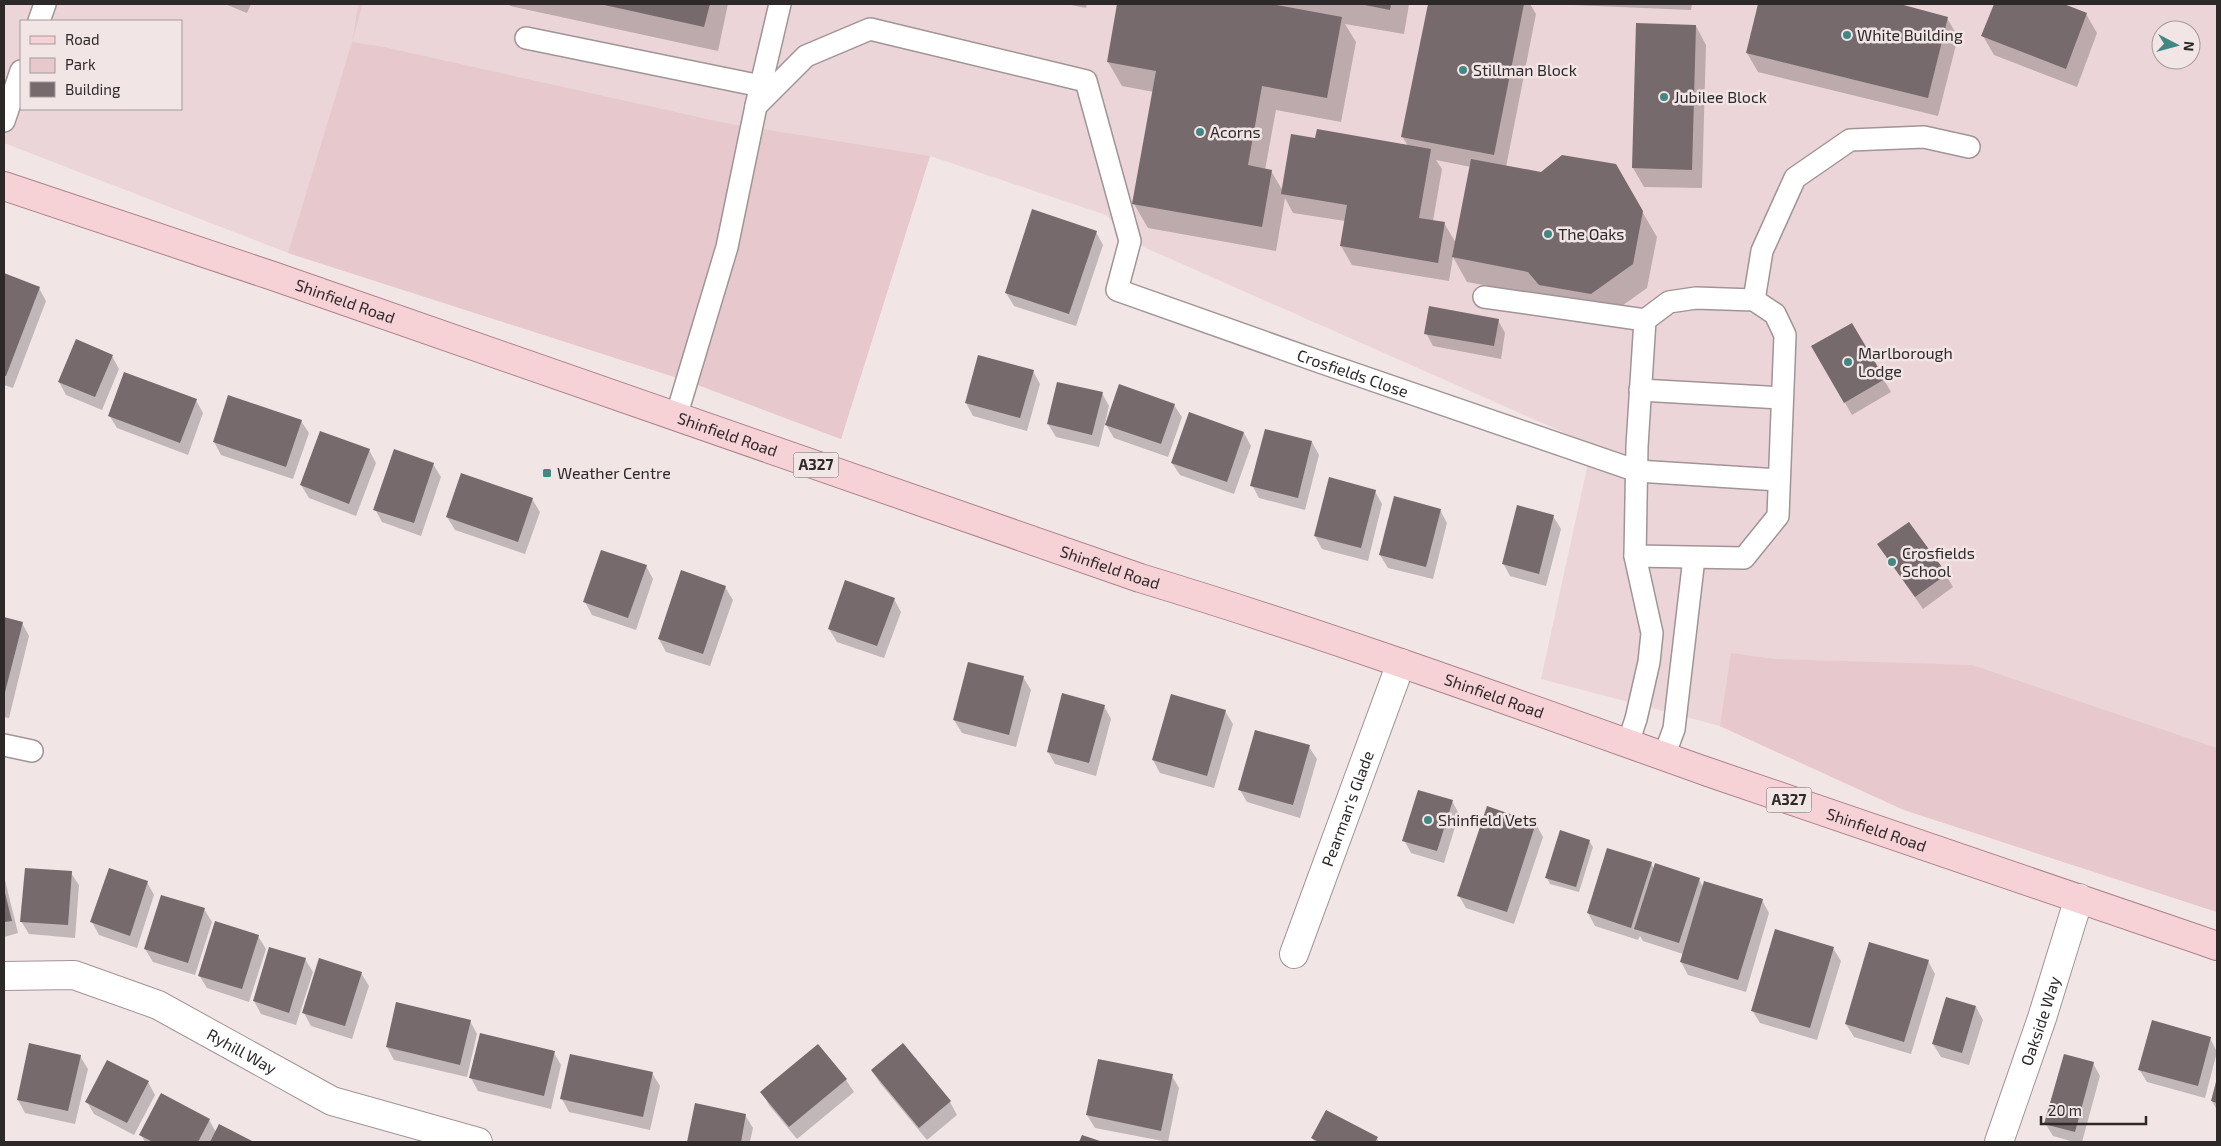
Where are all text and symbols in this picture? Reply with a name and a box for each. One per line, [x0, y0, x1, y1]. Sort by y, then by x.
legend [20, 20, 182, 110]
north arrow [2151, 20, 2201, 70]
place label: White Building [1857, 25, 1963, 44]
marker: White Building [1841, 29, 1853, 41]
text: Road [65, 30, 100, 48]
text: N [2180, 40, 2198, 52]
text: Park [65, 55, 96, 73]
place label: Stillman Block [1473, 60, 1577, 79]
marker: Stillman Block [1457, 64, 1469, 76]
text: Building [65, 80, 121, 98]
place label: Jubilee Block [1674, 87, 1767, 106]
marker: Jubilee Block [1658, 91, 1670, 103]
place label: Acorns [1210, 122, 1261, 141]
marker: Acorns [1194, 126, 1206, 138]
place label: The Oaks [1558, 224, 1625, 243]
marker: The Oaks [1542, 228, 1554, 240]
street label: Shinfield Road [293, 275, 398, 327]
place label: Marlborough Lodge [1858, 343, 1953, 380]
street label: Crosfields Close [1295, 345, 1411, 401]
marker: Marlborough Lodge [1842, 356, 1854, 368]
street label: Shinfield Road [675, 408, 780, 460]
road number: A327 [794, 452, 838, 478]
place label: Weather Centre [557, 463, 671, 482]
marker: Weather Centre [541, 467, 553, 479]
street label: Shinfield Road [1058, 541, 1162, 593]
place label: Crosfields School [1902, 543, 1975, 580]
marker: Crosfields School [1886, 556, 1898, 568]
street label: Shinfield Road [1442, 669, 1547, 722]
street label: Pearman's Glade [1317, 748, 1377, 869]
road number: A327 [1766, 788, 1812, 812]
street label: Shinfield Road [1824, 803, 1929, 855]
place label: Shinfield Vets [1438, 810, 1537, 829]
marker: Shinfield Vets [1422, 814, 1434, 826]
street label: Oakside Way [2016, 973, 2064, 1068]
street label: Ryhill Way [204, 1024, 281, 1078]
scale bar [2041, 1094, 2146, 1126]
text: 20 m [2048, 1101, 2082, 1119]

